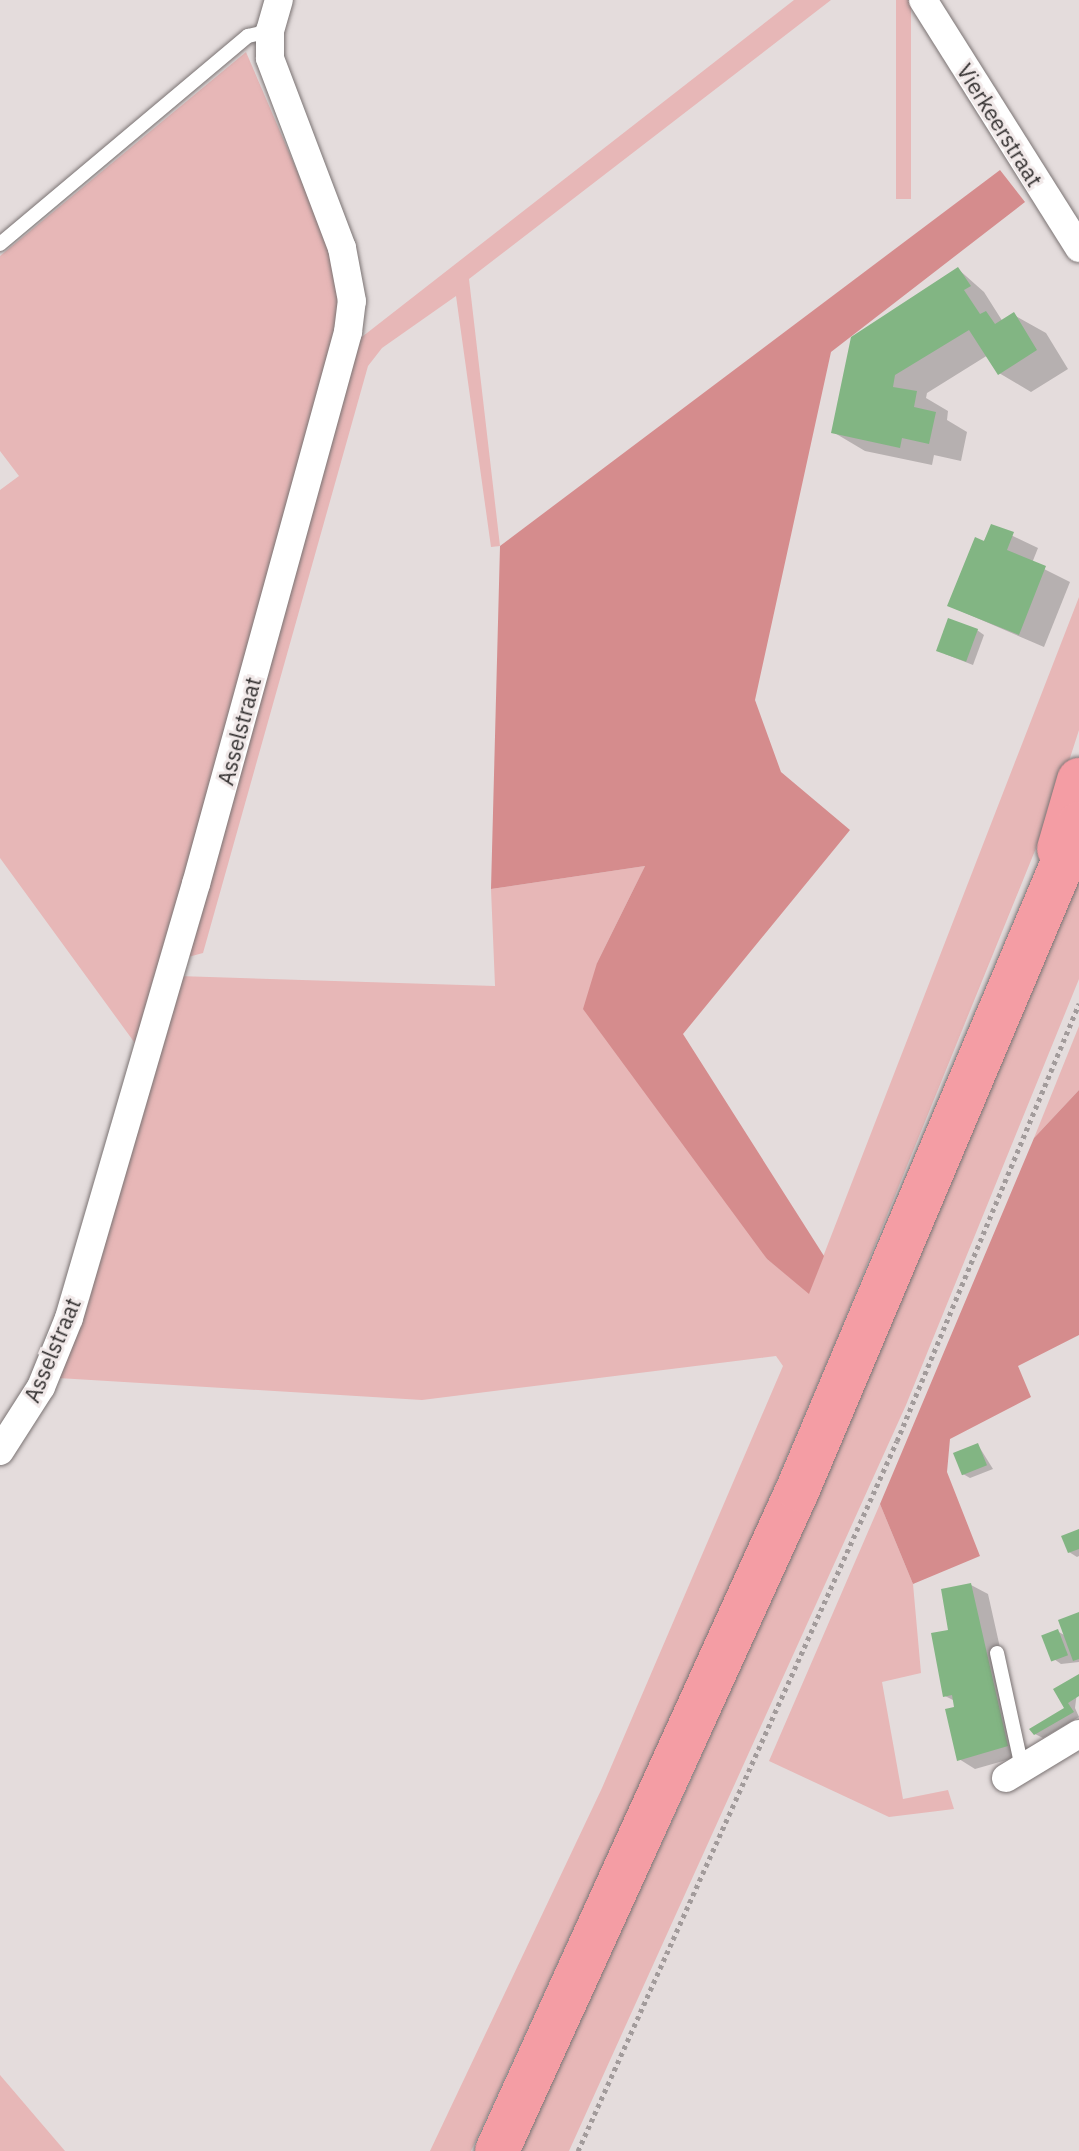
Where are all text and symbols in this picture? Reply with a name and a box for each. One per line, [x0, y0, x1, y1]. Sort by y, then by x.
street label: Vierkeerstraat [952, 59, 1048, 191]
street label: Asselstraat [212, 674, 266, 788]
street label: Asselstraat [18, 1294, 86, 1406]

